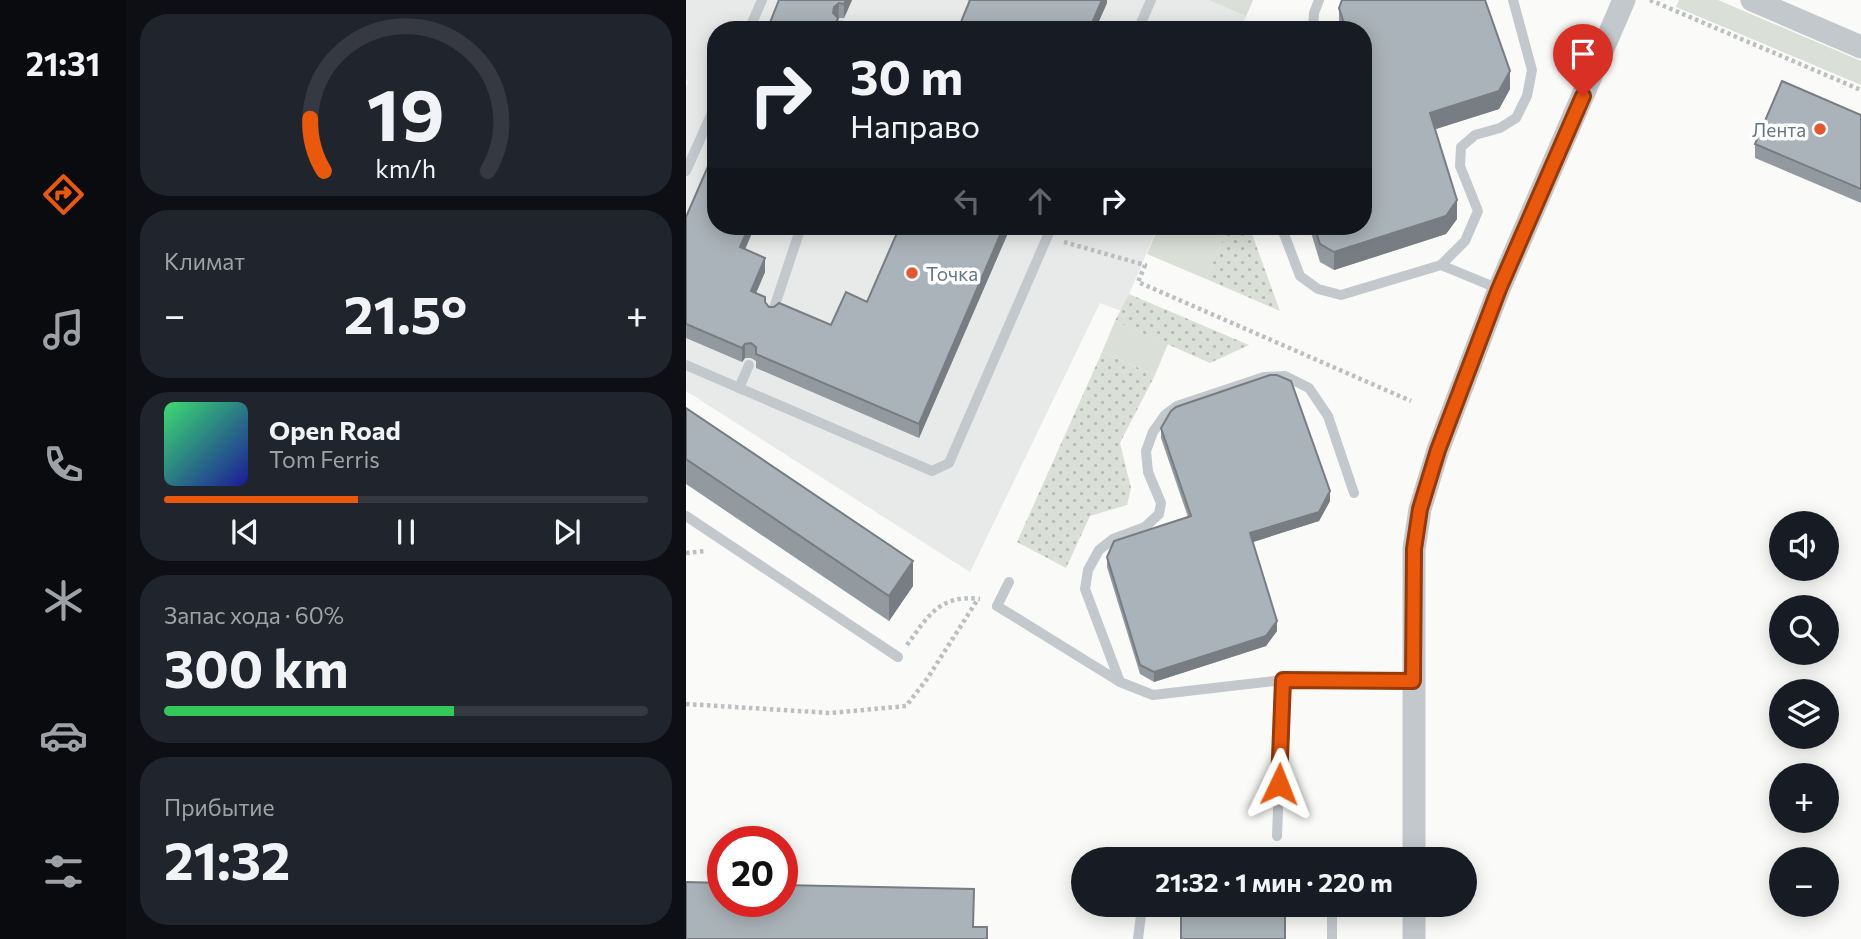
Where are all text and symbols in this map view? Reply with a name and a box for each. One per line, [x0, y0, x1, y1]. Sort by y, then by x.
pin [1553, 24, 1613, 96]
icon: arrive [1564, 35, 1602, 73]
text: 21:31 [26, 43, 100, 83]
text: 30 m [850, 45, 963, 105]
icon: right [735, 49, 826, 140]
text: 19 [367, 67, 445, 156]
text: Направо [850, 105, 980, 145]
place label: Лента [1752, 118, 1806, 141]
marker: Лента [1812, 121, 1828, 137]
text: km/h [376, 153, 436, 183]
icon: directions [39, 170, 88, 219]
icon: left [948, 182, 986, 220]
icon: ahead [1021, 182, 1059, 220]
icon: right [1094, 182, 1132, 220]
text: Климат [164, 247, 245, 275]
place label: Точка [926, 262, 978, 285]
marker: Точка [904, 265, 920, 281]
text: 21.5° [344, 281, 467, 345]
text: − [164, 290, 186, 337]
text: + [626, 290, 648, 337]
icon: music [39, 305, 88, 354]
text: Open Road [269, 414, 401, 445]
icon: phone [39, 440, 88, 489]
text: Tom Ferris [269, 445, 380, 473]
map controls [1769, 511, 1839, 917]
button: sound [1769, 511, 1839, 581]
icon: previous [226, 513, 264, 551]
icon: pause [387, 513, 425, 551]
icon: next [548, 513, 586, 551]
icon: climate [39, 576, 88, 625]
button: search [1769, 595, 1839, 665]
text: Запас хода · 60% [164, 601, 344, 629]
text: 300 km [164, 635, 349, 699]
button: layers [1769, 679, 1839, 749]
icon: car [39, 711, 88, 760]
position arrow [1242, 747, 1316, 821]
button: + [1769, 763, 1839, 833]
text: Прибытие [164, 793, 275, 821]
speed limit sign: 20 [707, 826, 798, 917]
text: 21:32 [164, 827, 290, 891]
icon: filters [39, 847, 88, 896]
button: − [1769, 847, 1839, 917]
text: 21:32 · 1 мин · 220 m [1155, 866, 1393, 897]

